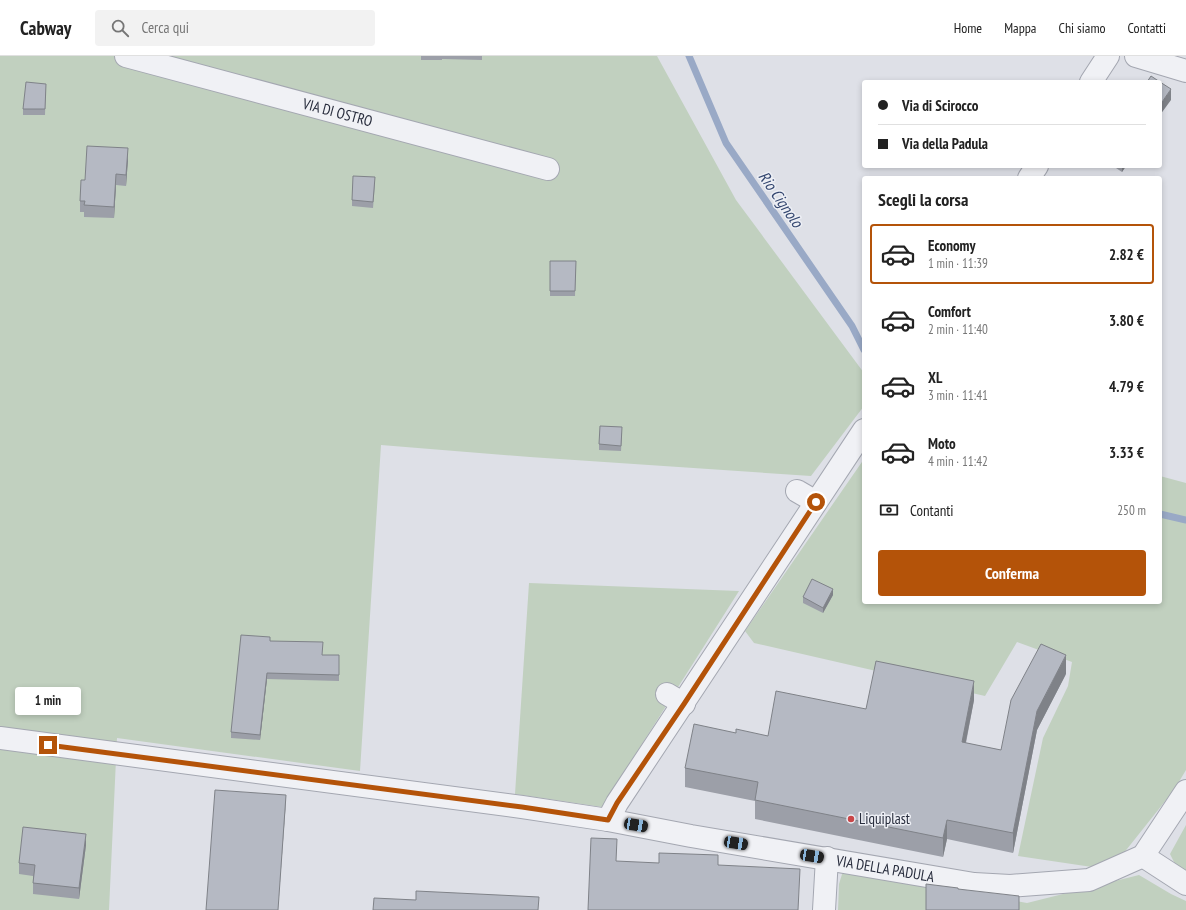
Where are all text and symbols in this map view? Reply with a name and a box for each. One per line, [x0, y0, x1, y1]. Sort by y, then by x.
search box [95, 10, 375, 46]
text: Cabway [20, 16, 71, 40]
icon: search [109, 17, 131, 39]
text: Cerca qui [141, 18, 189, 37]
text: Home [954, 19, 982, 37]
text: Mappa [1004, 19, 1036, 37]
text: Chi siamo [1058, 19, 1106, 37]
text: Contatti [1128, 19, 1166, 37]
street label: VIA DI OSTRO [300, 94, 375, 131]
text: Via di Scirocco [902, 96, 978, 115]
text: Via della Padula [902, 134, 988, 153]
water label: Rio Cignolo [755, 167, 808, 232]
text: Scegli la corsa [878, 188, 968, 211]
icon: car [880, 236, 916, 272]
text: Economy [928, 236, 976, 255]
text: 2.82 € [1109, 245, 1144, 264]
text: 1 min · 11:39 [928, 255, 988, 272]
icon: car [880, 302, 916, 338]
text: Comfort [928, 302, 971, 321]
text: 3.80 € [1109, 311, 1144, 330]
text: 2 min · 11:40 [928, 321, 988, 338]
icon: car [880, 368, 916, 404]
text: XL [928, 368, 942, 387]
text: 4.79 € [1109, 377, 1144, 396]
text: 3 min · 11:41 [928, 387, 988, 404]
icon: car [880, 434, 916, 470]
text: Moto [928, 434, 956, 453]
text: 3.33 € [1109, 443, 1144, 462]
text: 4 min · 11:42 [928, 453, 988, 470]
route start [807, 493, 825, 511]
icon: cash [878, 499, 900, 521]
text: Contanti [910, 501, 954, 520]
text: 250 m [1117, 502, 1146, 519]
button: Conferma [878, 550, 1146, 596]
callout: 1 min [15, 687, 81, 715]
text: 1 min [35, 692, 61, 709]
route end [39, 736, 57, 754]
place label: Liquiplast [859, 809, 910, 828]
marker: Liquiplast [846, 814, 856, 824]
car [623, 817, 649, 833]
car [723, 835, 749, 851]
car [799, 848, 825, 864]
street label: VIA DELLA PADULA [834, 851, 937, 886]

